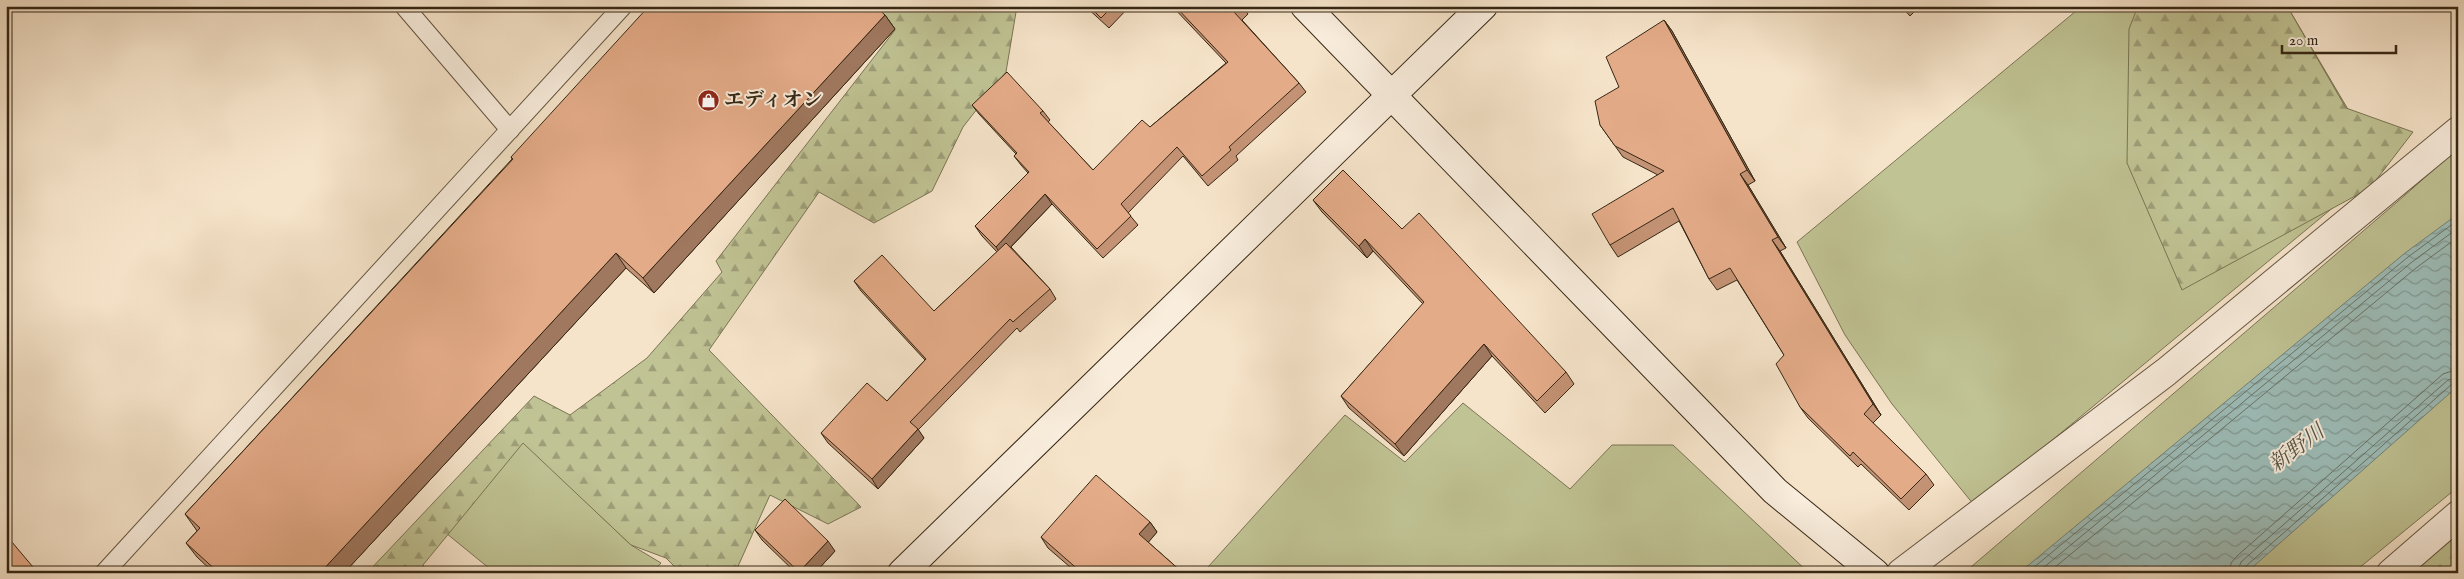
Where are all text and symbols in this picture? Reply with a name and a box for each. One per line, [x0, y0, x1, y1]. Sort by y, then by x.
scale bar [2282, 22, 2395, 54]
text: 20 m [2289, 31, 2319, 50]
shop icon: エディオン [696, 88, 720, 112]
place label: エディオン [724, 88, 822, 113]
water label: 新野川 [2264, 418, 2332, 479]

